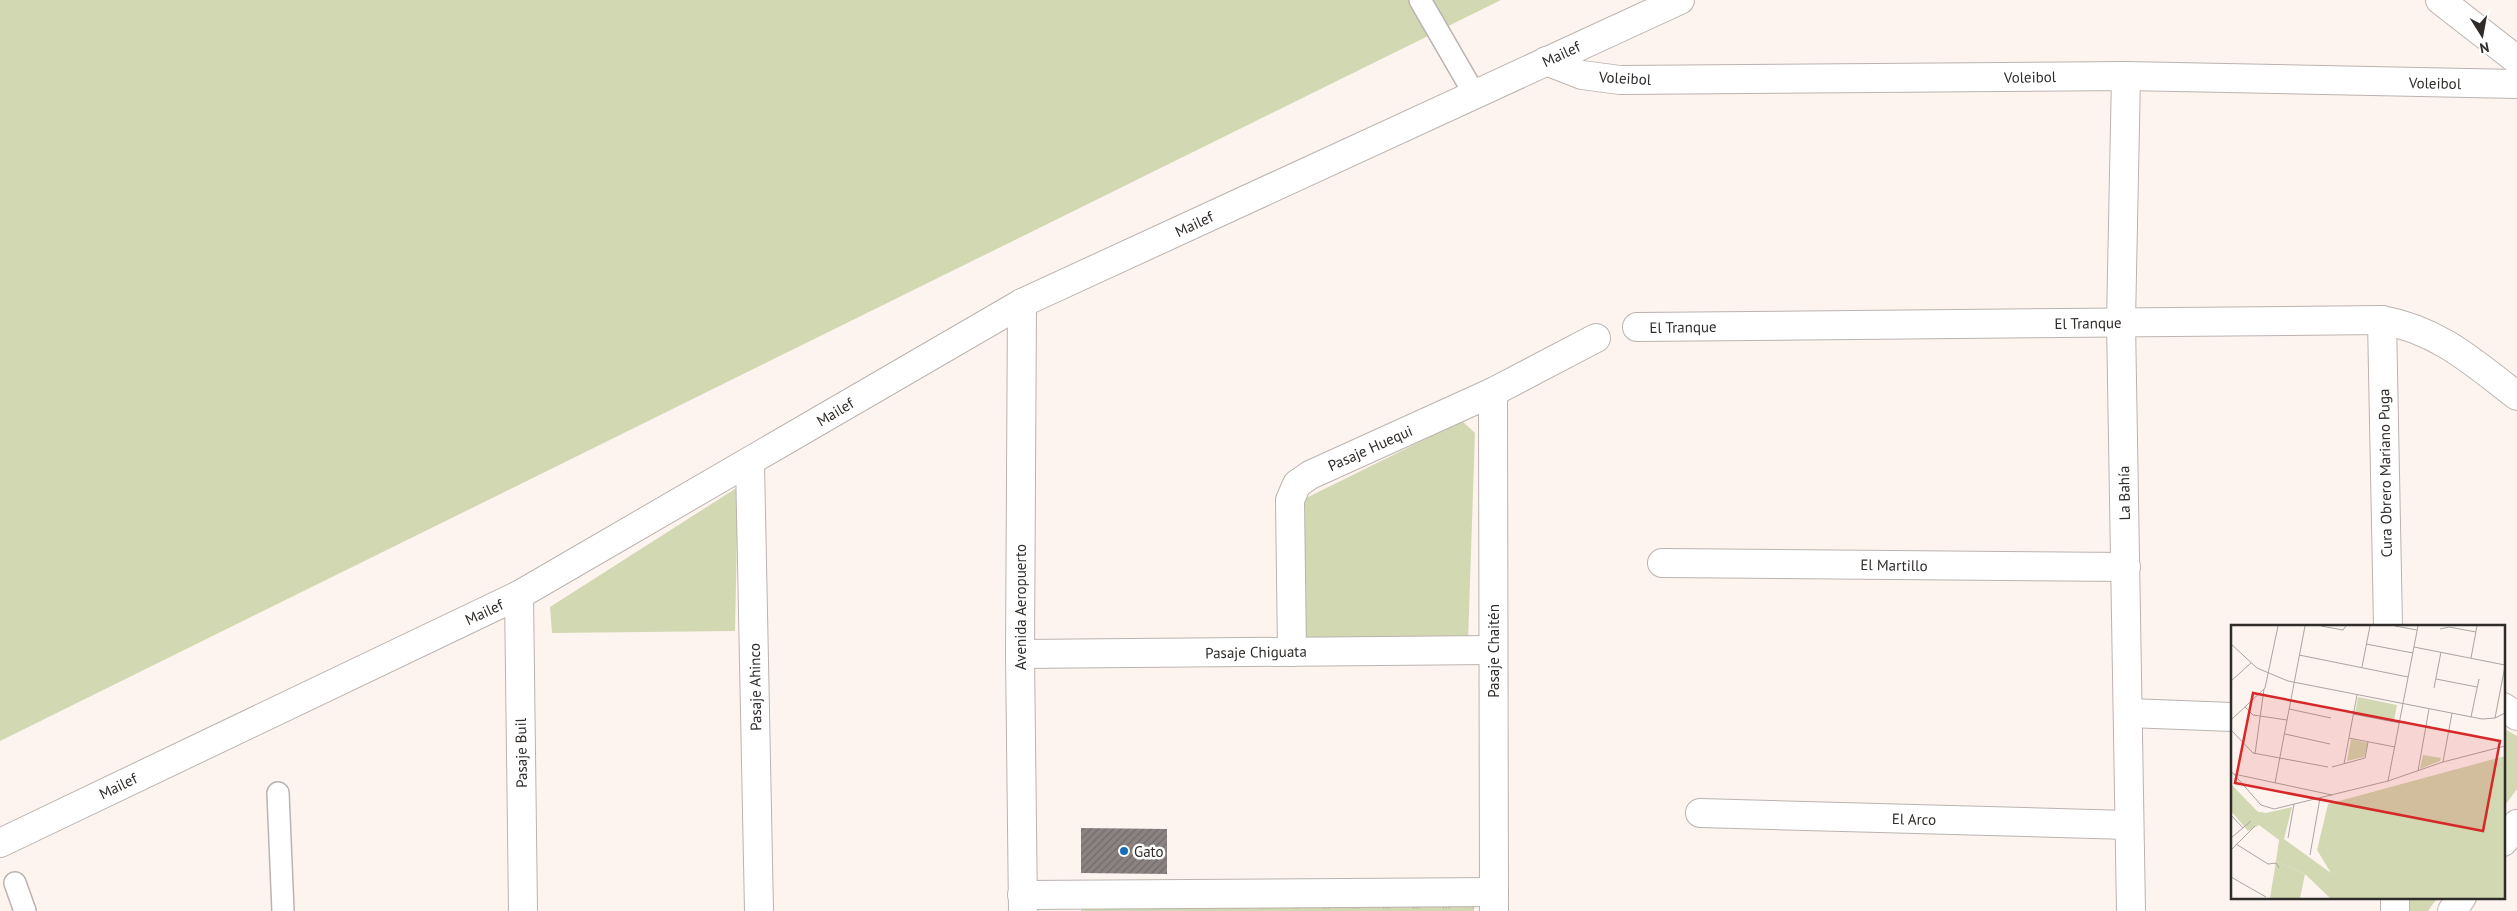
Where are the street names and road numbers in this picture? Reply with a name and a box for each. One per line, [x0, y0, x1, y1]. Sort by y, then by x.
street label: Mailef [1539, 36, 1584, 71]
street label: Voleibol [1597, 67, 1652, 89]
street label: Voleibol [2003, 67, 2057, 87]
street label: Voleibol [2408, 73, 2462, 93]
street label: Mailef [1172, 206, 1217, 241]
street label: El Tranque [2054, 313, 2122, 333]
street label: El Tranque [1649, 317, 1717, 337]
street label: Cura Obrero Mariano Puga [2374, 388, 2396, 558]
street label: Mailef [813, 393, 858, 430]
street label: Pasaje Huequi [1325, 421, 1415, 475]
street label: La Bahía [2114, 465, 2134, 521]
street label: Avenida Aeropuerto [1011, 544, 1030, 670]
street label: El Martillo [1860, 555, 1928, 575]
street label: Mailef [462, 594, 507, 629]
street label: Pasaje Chaitén [1484, 604, 1503, 698]
street label: Pasaje Chiguata [1205, 642, 1307, 662]
street label: Pasaje Ahinco [745, 643, 765, 731]
street label: Pasaje Buil [511, 717, 531, 788]
street label: Mailef [96, 768, 141, 803]
street label: El Arco [1892, 809, 1936, 829]

